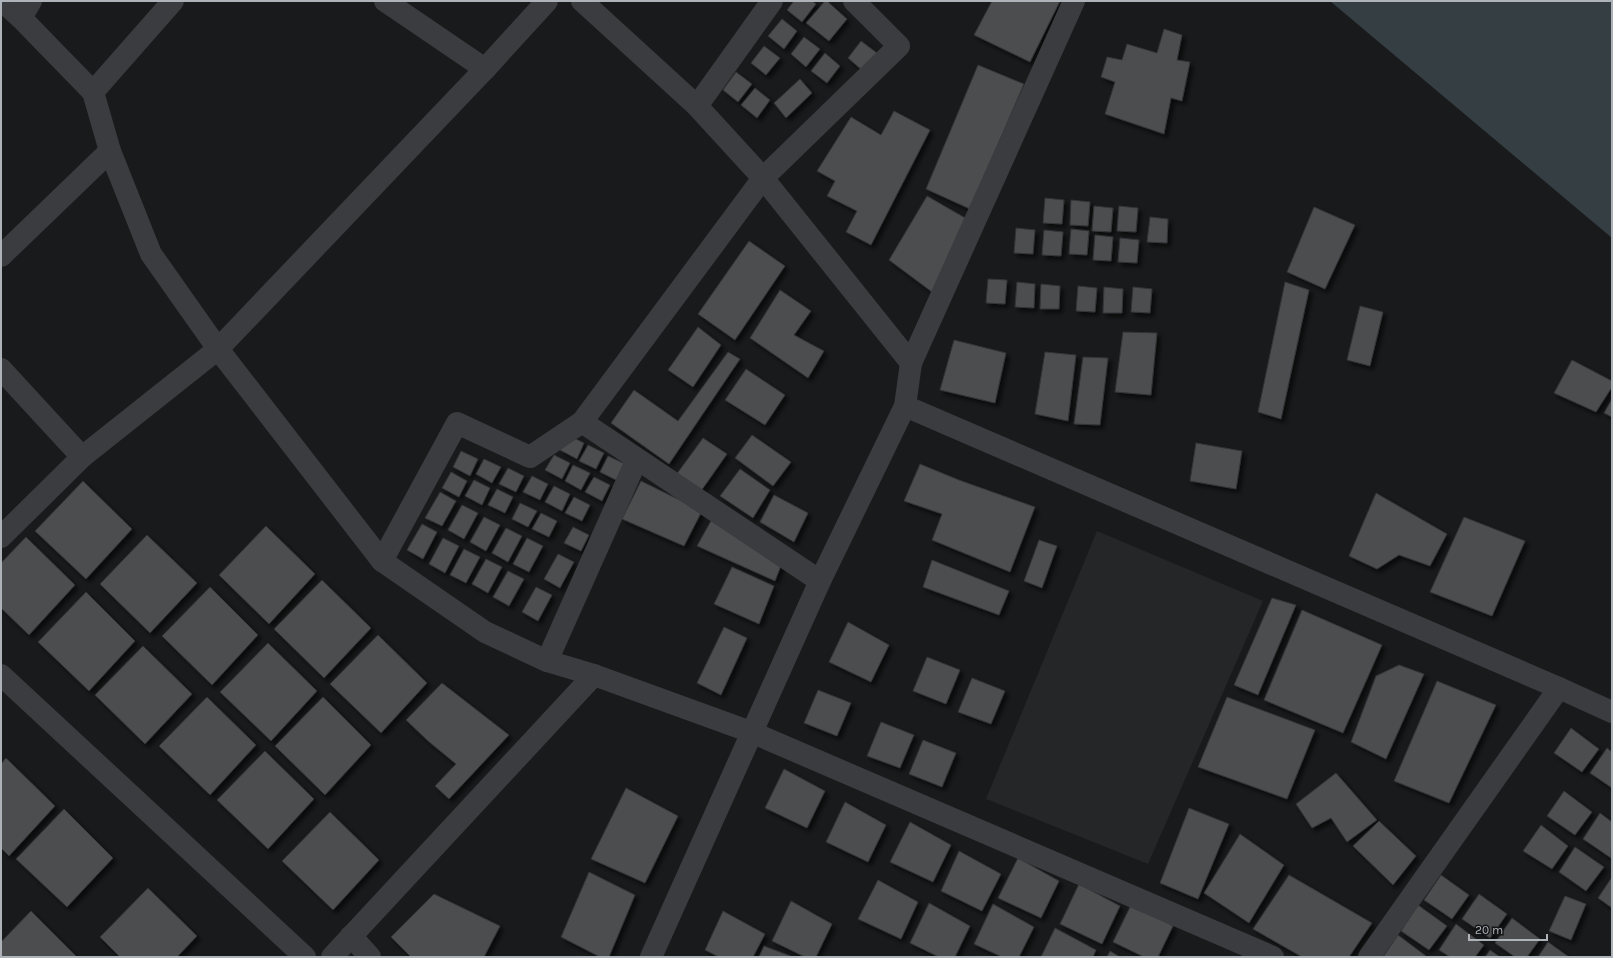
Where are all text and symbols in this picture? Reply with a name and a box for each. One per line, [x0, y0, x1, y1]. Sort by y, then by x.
scale bar [1469, 916, 1547, 942]
text: 20 m [1475, 923, 1503, 937]

